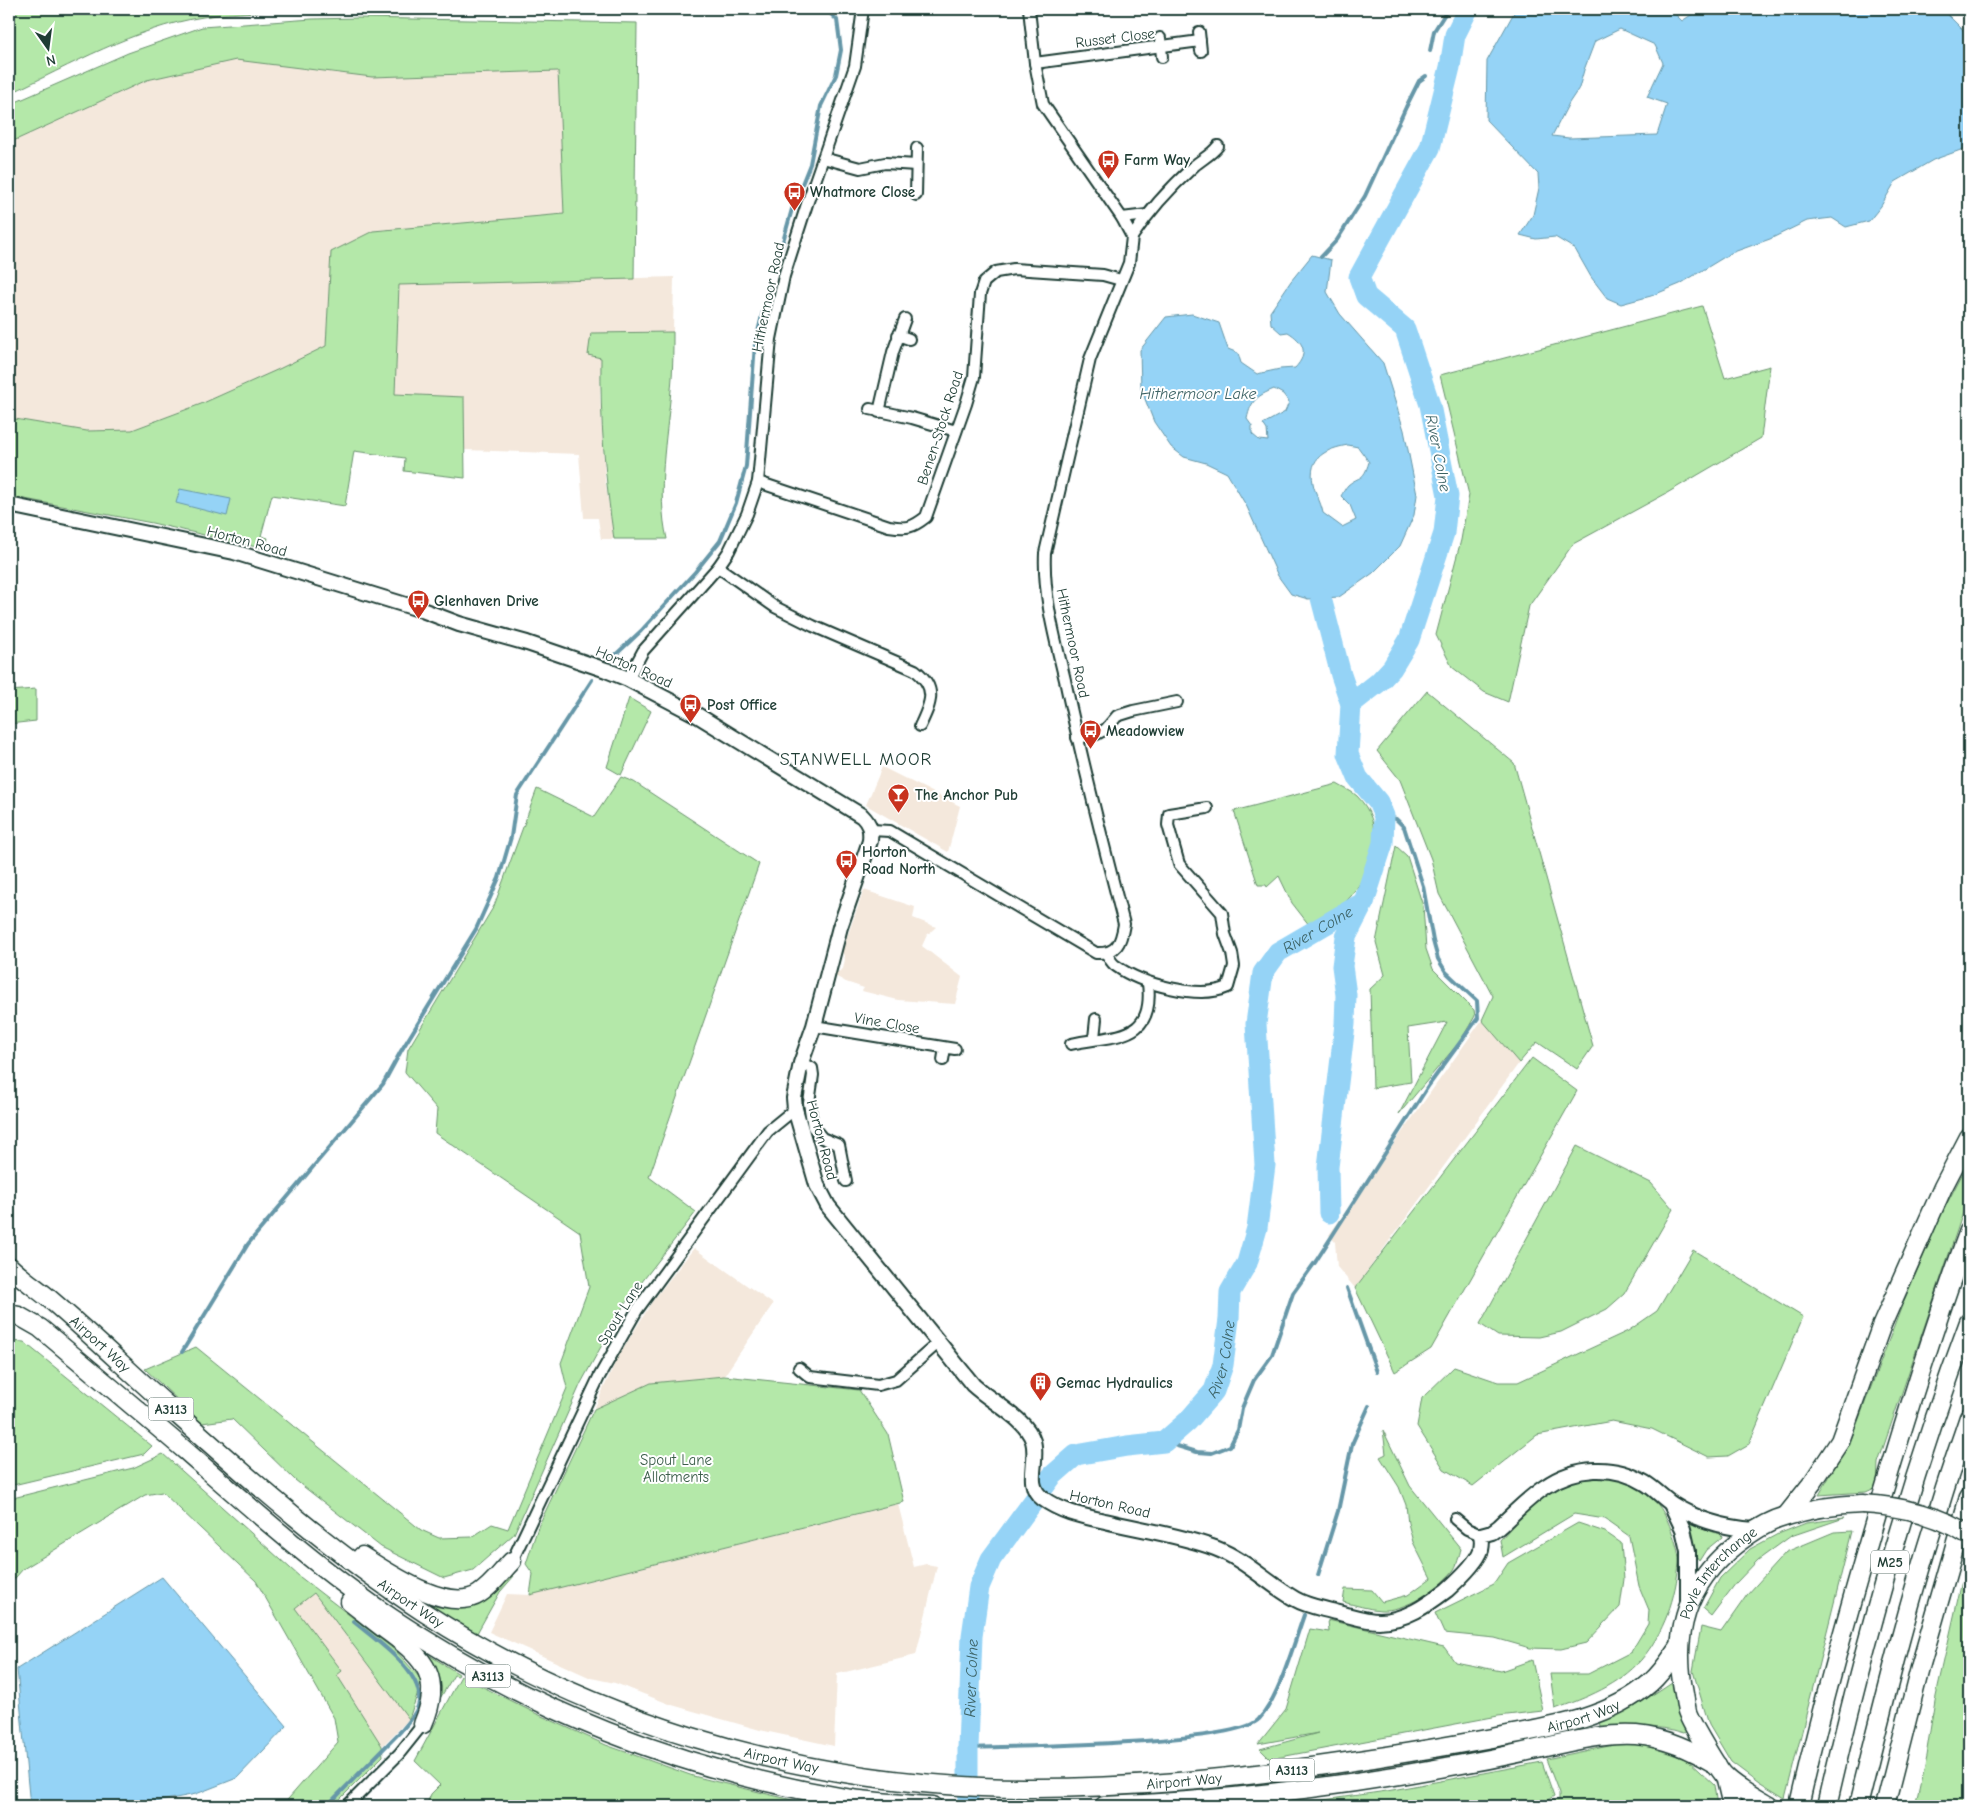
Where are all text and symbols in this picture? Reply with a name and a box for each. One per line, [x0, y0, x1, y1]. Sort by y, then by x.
north arrow [22, 22, 72, 72]
street label: Russet Close [1074, 24, 1156, 52]
text: N [45, 51, 58, 69]
bus stop icon: Farm Way [1096, 148, 1120, 179]
place label: Farm Way [1124, 151, 1190, 169]
bus stop icon: Whatmore Close [782, 180, 806, 211]
place label: Whatmore Close [810, 183, 915, 201]
street label: Hithermoor Road [748, 241, 788, 353]
street label: Benen-Stock Road [913, 369, 967, 487]
water label: Hithermoor Lake [1139, 385, 1257, 403]
water label: River Colne [1422, 413, 1454, 493]
street label: Horton Road [205, 522, 289, 560]
street label: Hithermoor Road [1053, 587, 1093, 699]
bus stop icon: Glenhaven Drive [406, 589, 430, 620]
place label: Glenhaven Drive [434, 592, 539, 610]
street label: Horton Road [593, 642, 675, 692]
bus stop icon: Post Office [679, 693, 703, 724]
place label: Post Office [707, 696, 777, 714]
bus stop icon: Meadowview [1078, 719, 1102, 750]
place label: Meadowview [1106, 722, 1185, 740]
district label: STANWELL MOOR [780, 749, 932, 770]
bar icon: The Anchor Pub [887, 783, 911, 814]
place label: The Anchor Pub [915, 786, 1018, 804]
place label: Horton Road North [862, 843, 936, 878]
bus stop icon: Horton Road North [834, 849, 858, 880]
water label: River Colne [1279, 903, 1356, 957]
street label: Vine Close [853, 1008, 922, 1038]
street label: Horton Road [803, 1098, 841, 1182]
street label: Spout Lane [593, 1277, 647, 1348]
street label: Airport Way [66, 1312, 134, 1376]
water label: River Colne [1204, 1319, 1239, 1402]
building icon: Gemac Hydraulics [1028, 1371, 1052, 1402]
place label: Gemac Hydraulics [1056, 1374, 1173, 1392]
road number: A3113 [148, 1398, 194, 1420]
park label: Spout Lane Allotments [640, 1451, 712, 1486]
street label: Horton Road [1068, 1486, 1152, 1522]
street label: Poyle Interchange [1676, 1523, 1761, 1621]
road number: M25 [1871, 1550, 1909, 1574]
street label: Airport Way [374, 1575, 447, 1632]
water label: River Colne [961, 1639, 982, 1718]
road number: A3113 [466, 1664, 510, 1688]
street label: Airport Way [1545, 1696, 1623, 1736]
street label: Airport Way [742, 1743, 820, 1777]
road number: A3113 [1270, 1758, 1314, 1782]
street label: Airport Way [1146, 1769, 1223, 1793]

